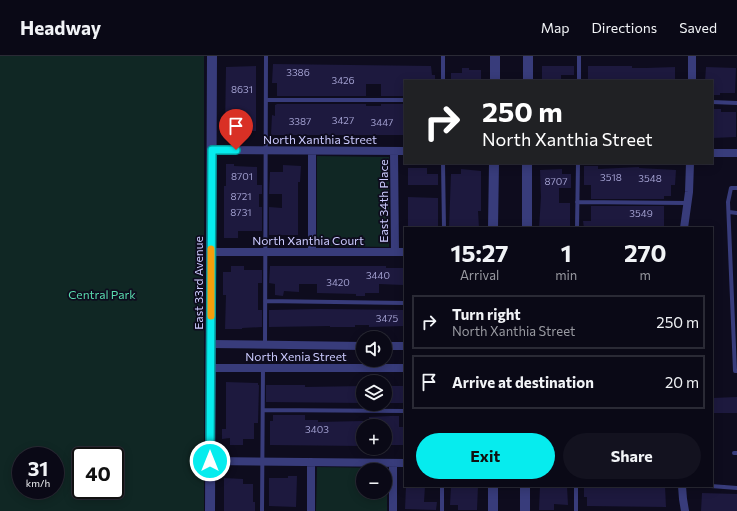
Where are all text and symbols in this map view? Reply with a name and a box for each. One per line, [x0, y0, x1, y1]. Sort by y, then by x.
text: Headway [20, 16, 101, 39]
text: Map [541, 19, 570, 36]
text: Directions [592, 19, 657, 36]
text: Saved [679, 19, 717, 36]
house number: 3386 [286, 66, 310, 78]
house number: 3426 [331, 74, 355, 86]
house number: 8631 [231, 83, 253, 95]
text: 250 m [482, 94, 563, 128]
icon: right [416, 96, 468, 148]
pin [219, 109, 253, 150]
house number: 3427 [332, 114, 354, 126]
icon: arrive [225, 115, 247, 137]
house number: 3387 [289, 115, 311, 127]
house number: 3447 [371, 116, 393, 128]
text: North Xanthia Street [482, 128, 653, 150]
street label: North Xanthia Street [263, 132, 377, 146]
street label: East 34th Place [376, 159, 390, 243]
house number: 8701 [231, 170, 253, 182]
house number: 3518 [600, 171, 622, 183]
house number: 3548 [638, 172, 662, 184]
house number: 8707 [544, 175, 568, 187]
house number: 8721 [230, 190, 252, 202]
house number: 8731 [230, 206, 252, 218]
house number: 3549 [629, 207, 653, 219]
street label: North Xanthia Court [252, 233, 364, 247]
street label: East 33rd Avenue [191, 236, 205, 330]
text: 15:27 [451, 238, 509, 267]
text: 1 [561, 238, 572, 267]
text: 270 [624, 238, 666, 267]
text: Arrival [460, 267, 499, 283]
text: min [555, 267, 577, 283]
text: m [639, 267, 651, 283]
house number: 3440 [366, 269, 390, 281]
house number: 3420 [326, 276, 350, 288]
park label: Central Park [68, 287, 136, 301]
text: Turn right [452, 305, 521, 323]
icon: right [418, 311, 440, 333]
house number: 3475 [376, 312, 399, 324]
text: 250 m [656, 313, 699, 331]
text: North Xanthia Street [452, 323, 575, 339]
map controls [356, 331, 392, 499]
button: sound [356, 331, 392, 367]
street label: North Xenia Street [245, 349, 347, 363]
icon: arrive [418, 371, 440, 393]
text: Arrive at destination [452, 373, 594, 391]
text: 20 m [665, 373, 699, 391]
button: layers [356, 375, 392, 411]
button: + [356, 419, 392, 455]
house number: 3403 [305, 423, 329, 435]
button: Exit [416, 433, 555, 479]
button: Share [563, 433, 701, 479]
position arrow [189, 440, 231, 482]
speed limit sign: 40 [72, 447, 124, 499]
text: 31 [28, 456, 48, 480]
button: − [356, 463, 392, 499]
text: km/h [26, 477, 50, 489]

